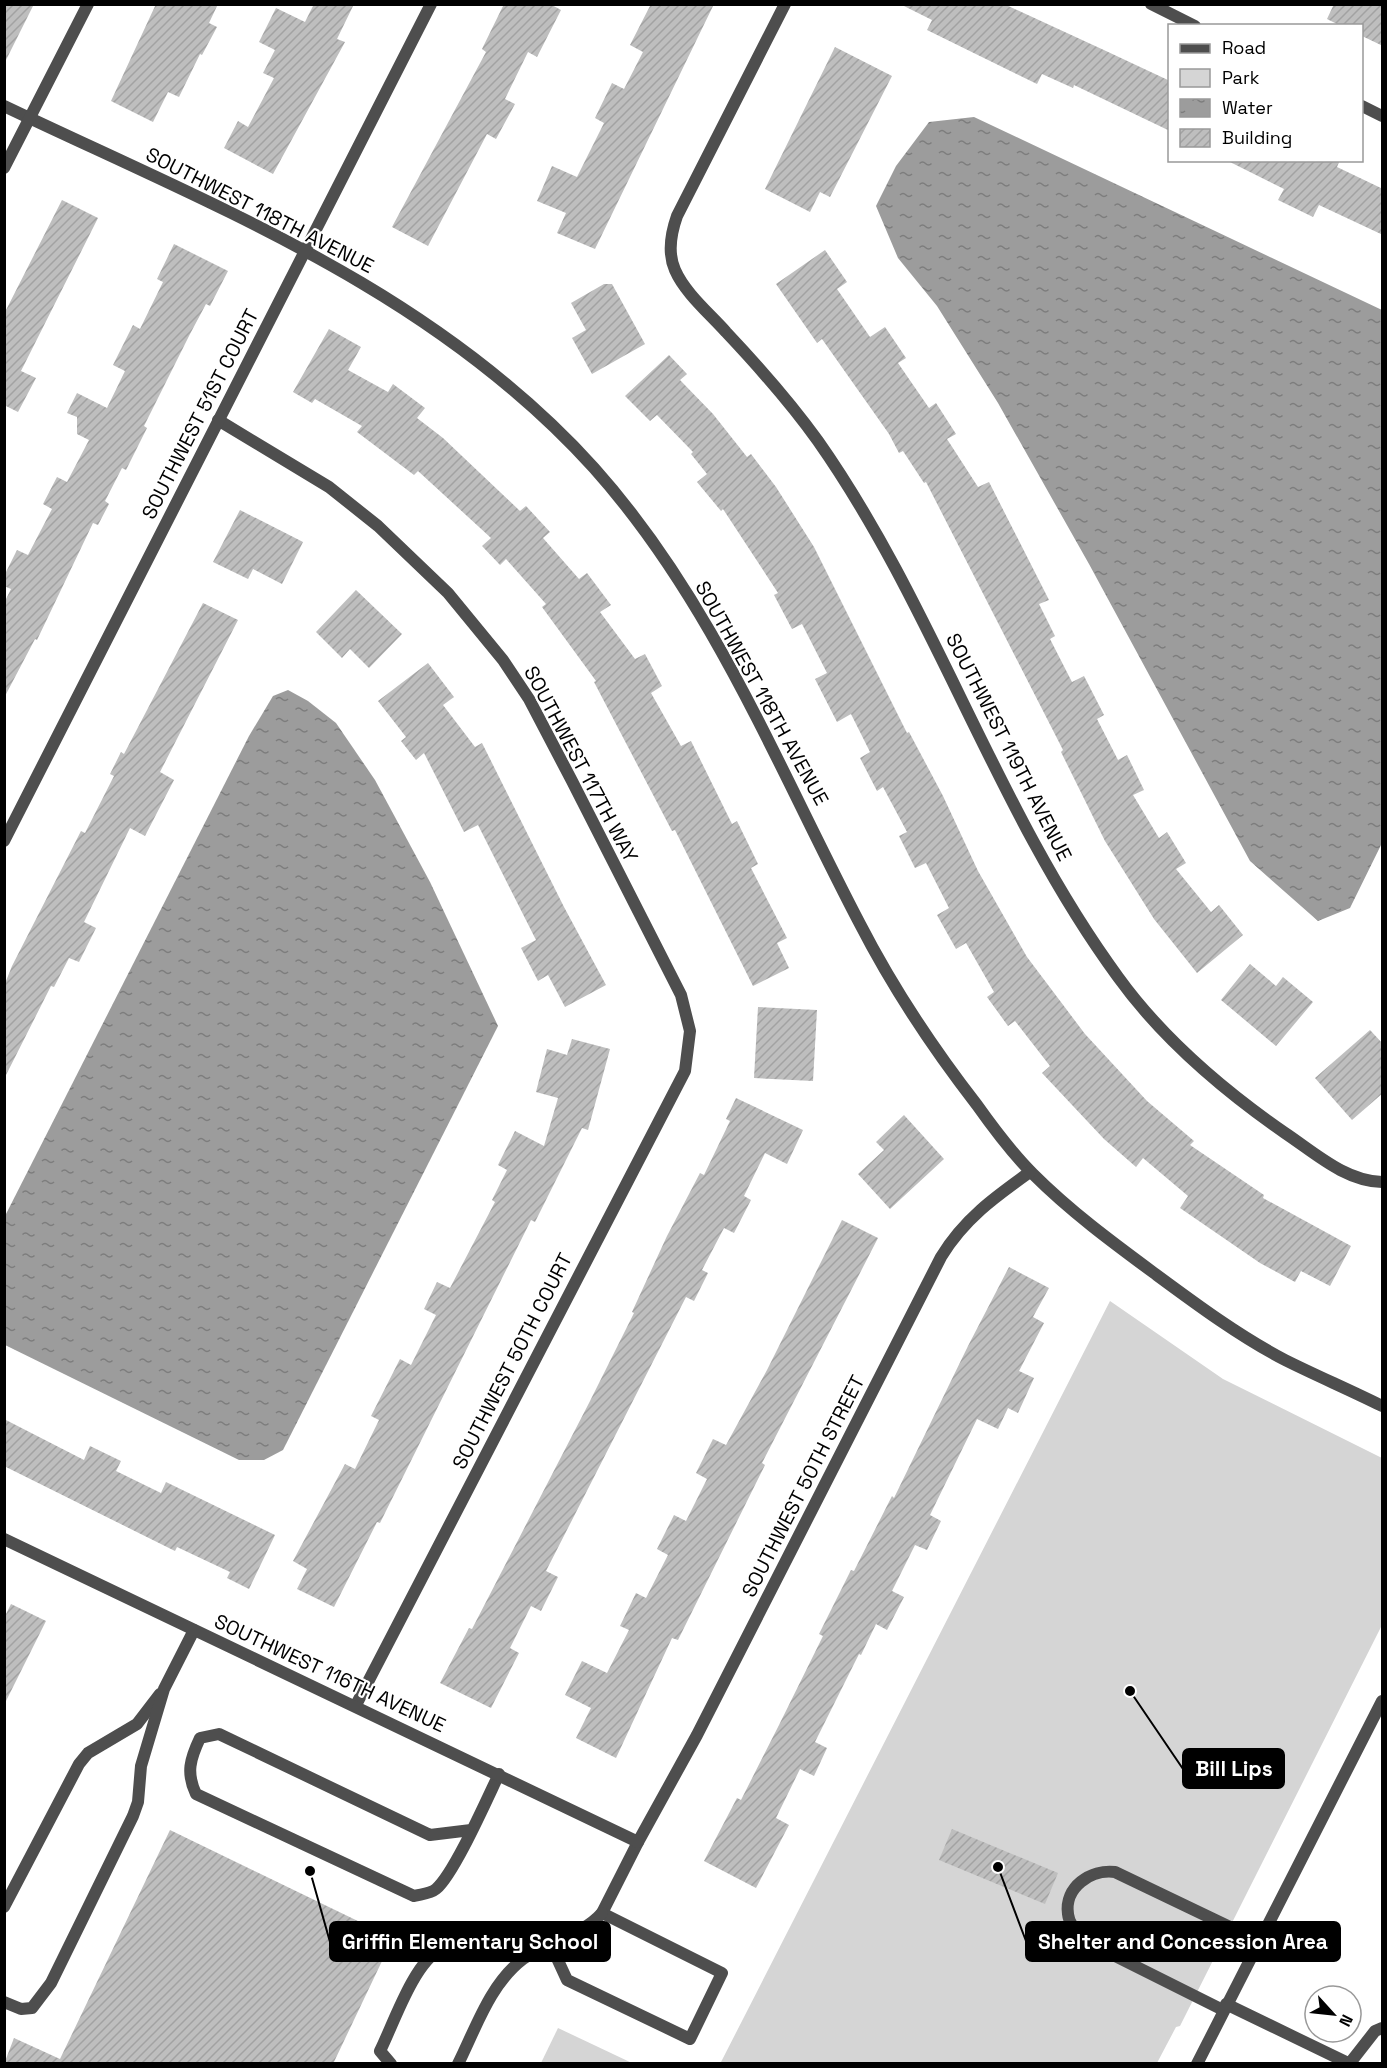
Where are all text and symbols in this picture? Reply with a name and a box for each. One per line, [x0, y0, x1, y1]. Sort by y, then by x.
legend [1168, 24, 1363, 162]
text: Road [1222, 36, 1266, 59]
text: Park [1222, 66, 1260, 89]
text: Water [1222, 96, 1273, 119]
text: Building [1222, 126, 1292, 149]
street label: SOUTHWEST 118TH AVENUE [142, 141, 378, 279]
street label: SOUTHWEST 51ST COURT [136, 304, 264, 523]
street label: SOUTHWEST 118TH AVENUE [689, 576, 835, 810]
street label: SOUTHWEST 119TH AVENUE [940, 629, 1078, 865]
street label: SOUTHWEST 117TH WAY [518, 661, 644, 867]
street label: SOUTHWEST 50TH COURT [446, 1248, 578, 1473]
street label: SOUTHWEST 50TH STREET [736, 1370, 870, 1601]
street label: SOUTHWEST 116TH AVENUE [210, 1608, 450, 1738]
callout: Bill Lips [1183, 1749, 1284, 1788]
text: Bill Lips [1195, 1755, 1273, 1782]
callout: Griffin Elementary School [330, 1922, 610, 1961]
callout: Shelter and Concession Area [1026, 1922, 1340, 1961]
text: Griffin Elementary School [342, 1928, 598, 1955]
text: Shelter and Concession Area [1038, 1928, 1328, 1955]
north arrow [1303, 1984, 1363, 2044]
text: N [1334, 2011, 1358, 2030]

